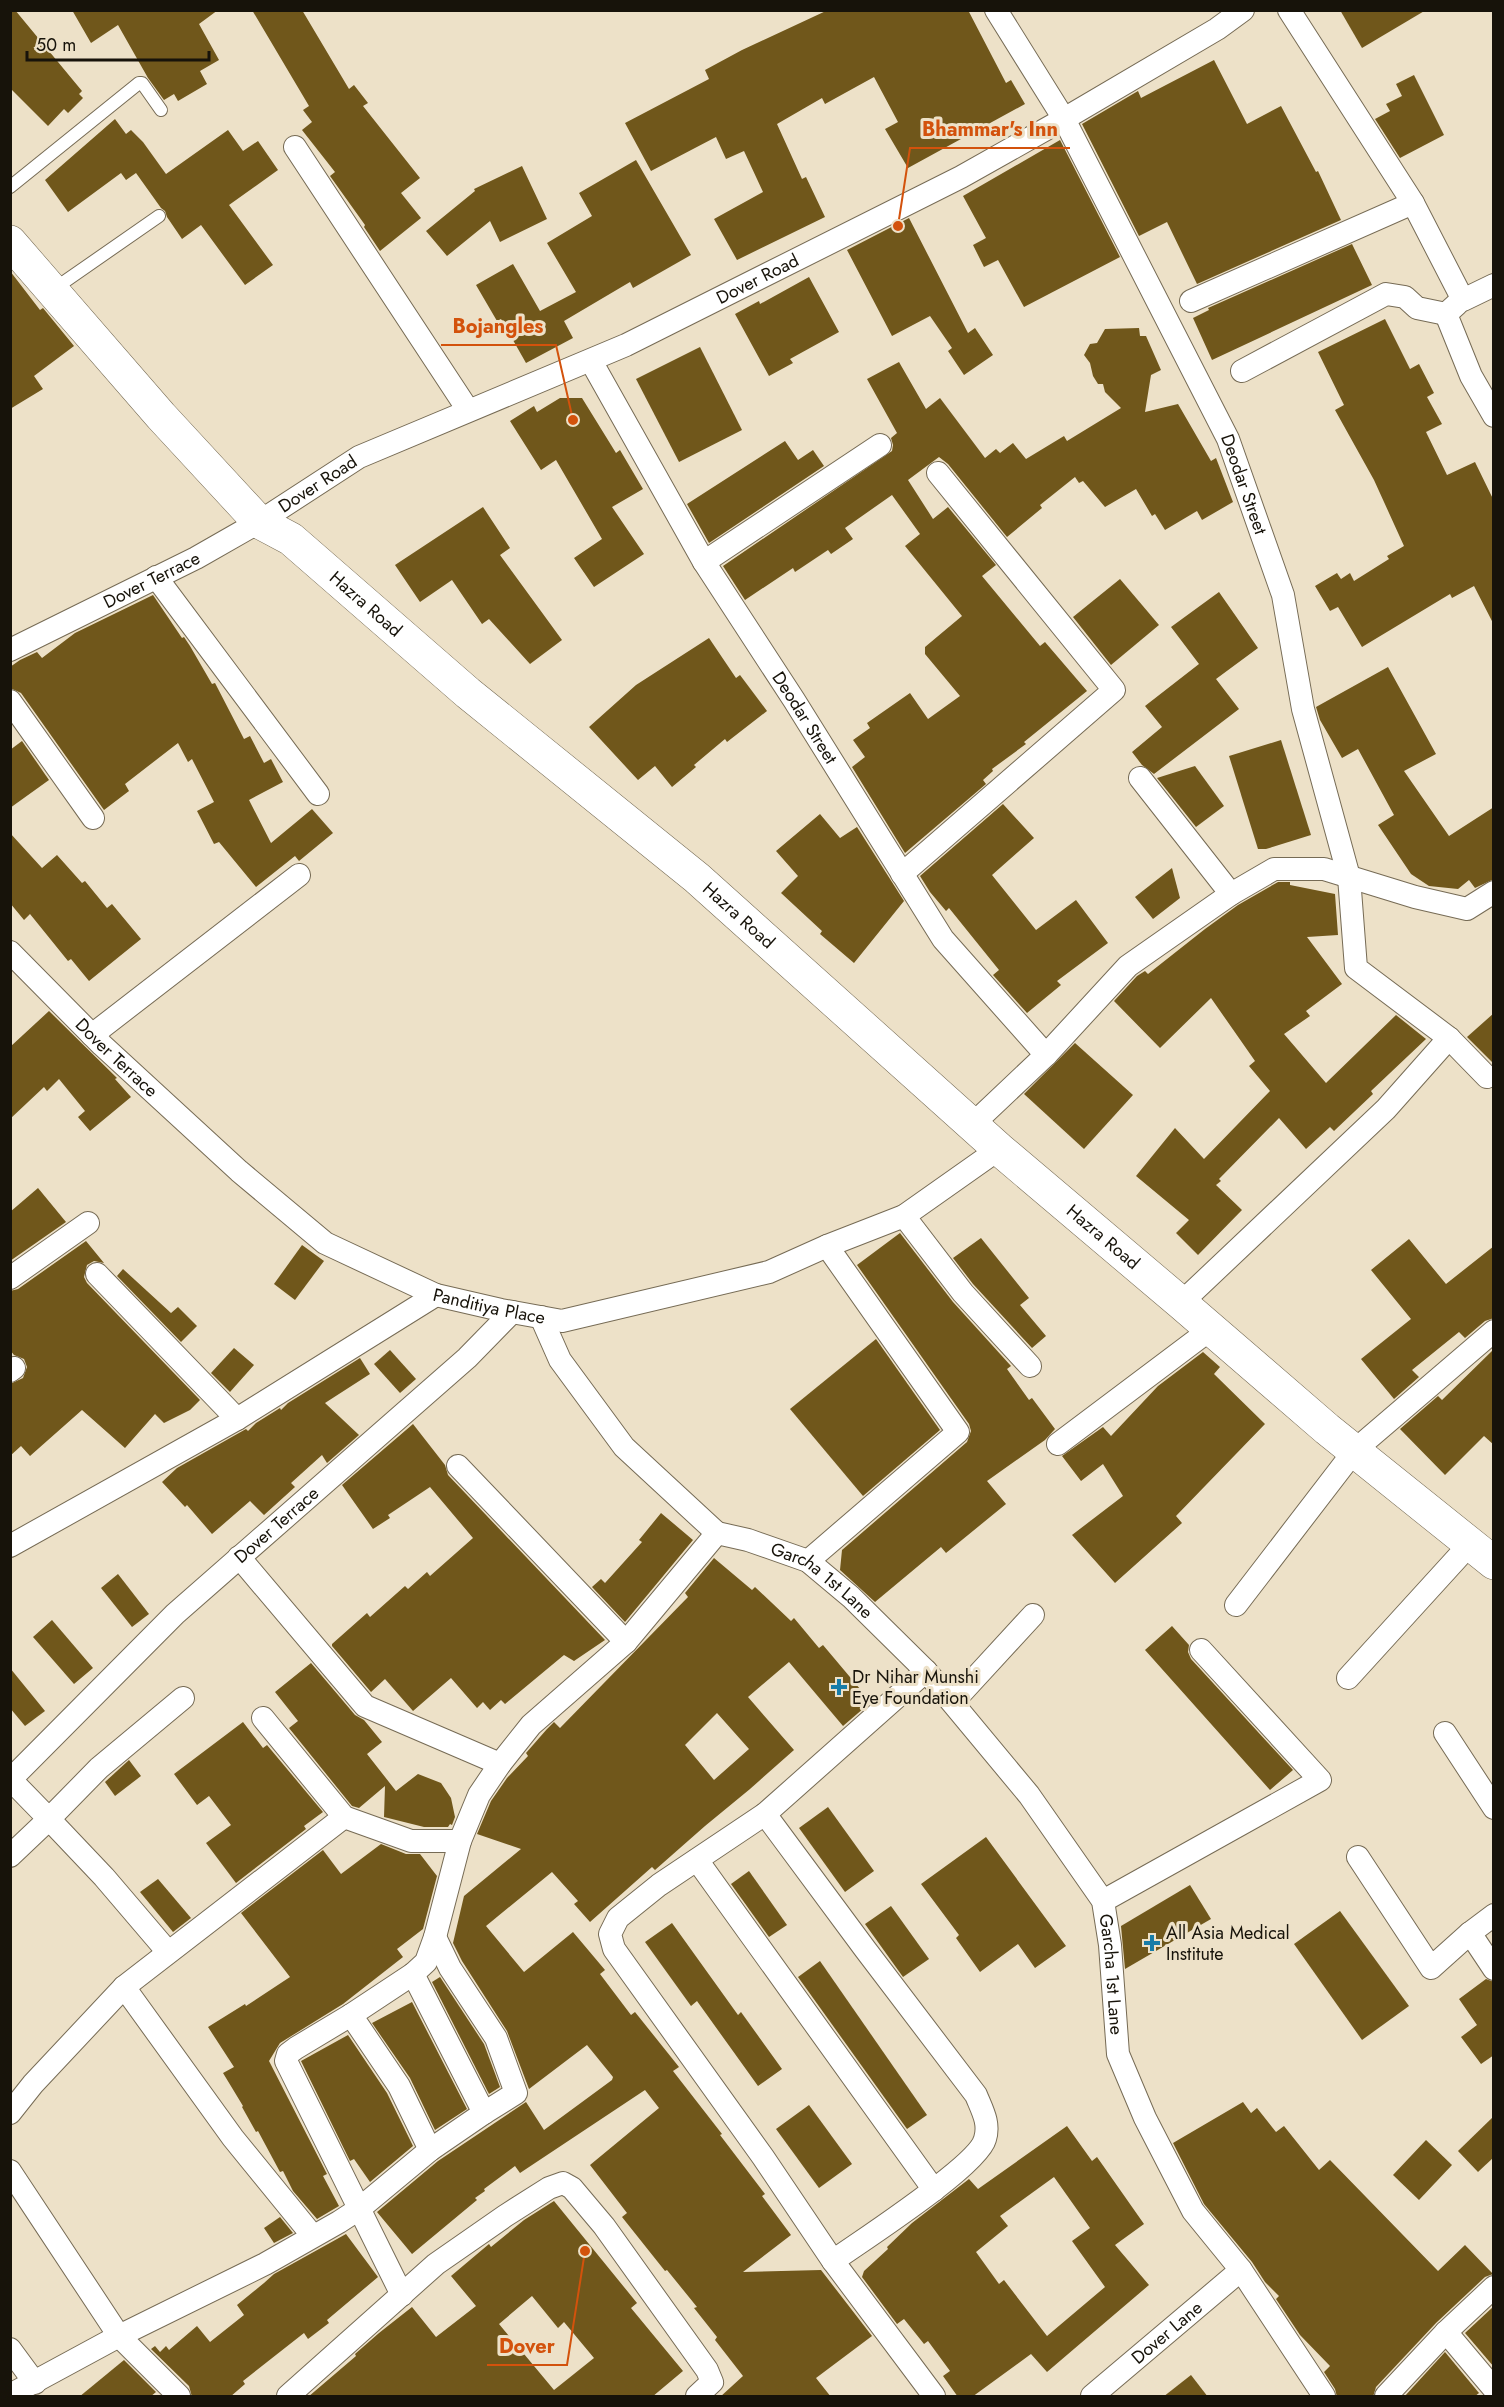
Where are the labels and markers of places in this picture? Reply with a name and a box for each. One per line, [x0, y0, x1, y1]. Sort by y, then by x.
callout: Bhammar's Inn [910, 110, 1070, 148]
callout: Bojangles [441, 307, 556, 345]
place label: Dr Nihar Munshi Eye Foundation [852, 1664, 979, 1711]
marker: Dr Nihar Munshi Eye Foundation [830, 1678, 848, 1696]
place label: All Asia Medical Institute [1166, 1920, 1290, 1967]
marker: All Asia Medical Institute [1143, 1934, 1161, 1952]
callout: Dover [487, 2327, 567, 2365]

